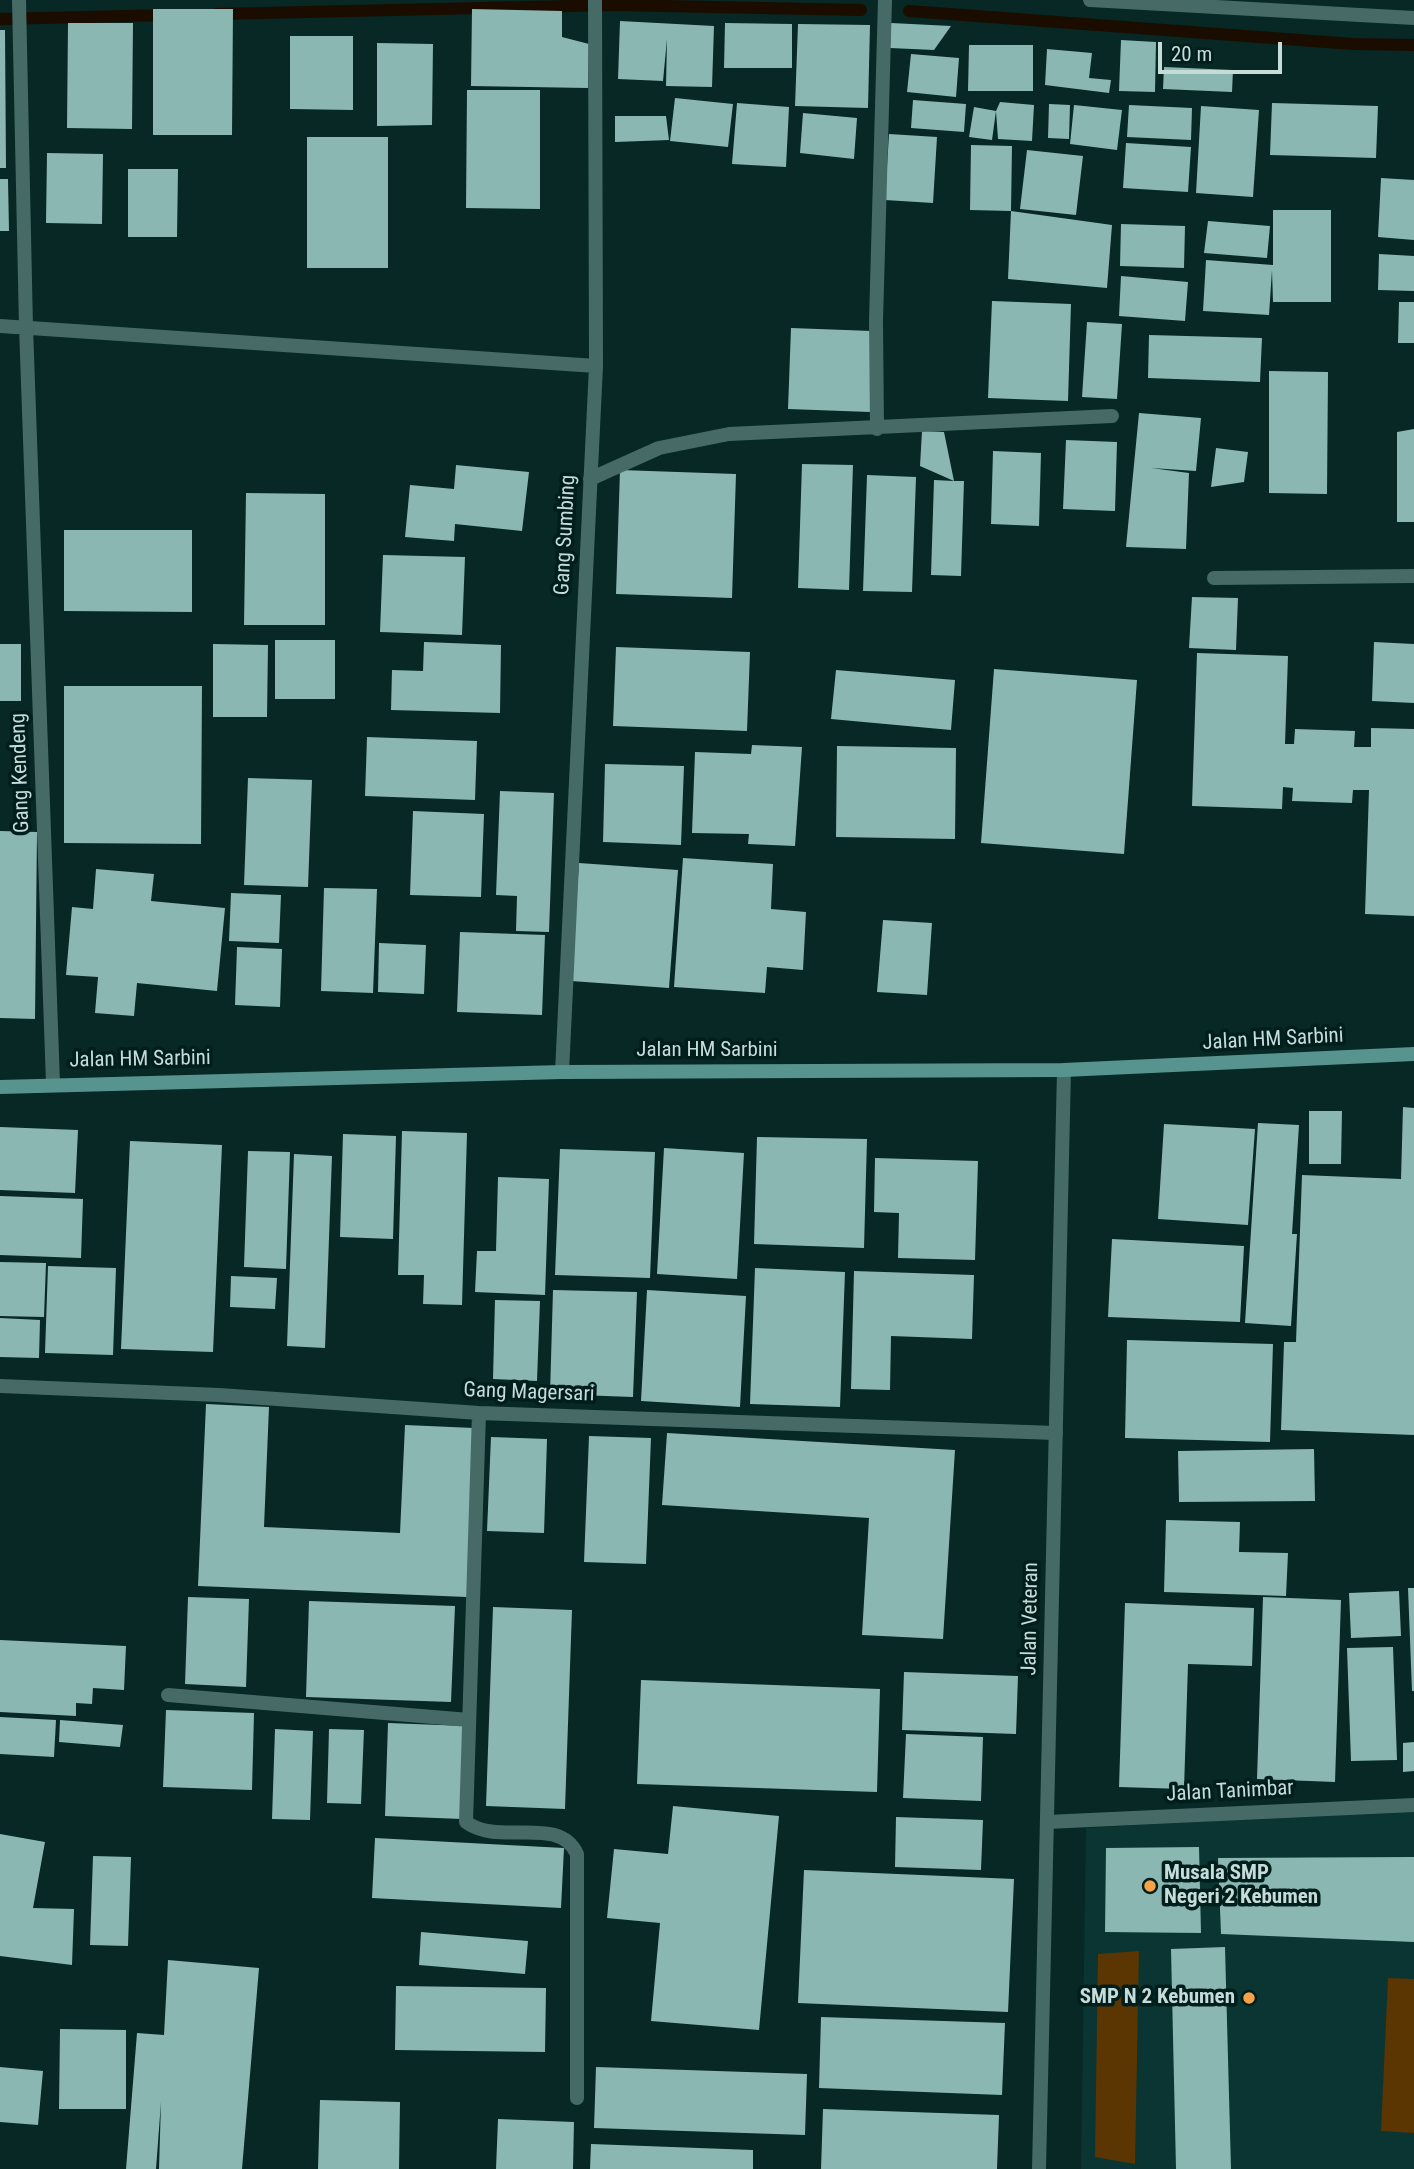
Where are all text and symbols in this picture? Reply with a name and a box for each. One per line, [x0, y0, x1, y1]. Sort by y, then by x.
scale bar [1162, 28, 1286, 72]
text: 20 m [1171, 42, 1212, 66]
street label: Gang Sumbing [550, 474, 582, 596]
street label: Gang Kendeng [6, 713, 36, 833]
street label: Jalan HM Sarbini [1202, 1024, 1344, 1056]
street label: Jalan HM Sarbini [636, 1038, 778, 1064]
street label: Jalan HM Sarbini [69, 1046, 211, 1074]
street label: Gang Magersari [463, 1378, 595, 1408]
street label: Jalan Veteran [1017, 1562, 1045, 1676]
street label: Jalan Tanimbar [1166, 1776, 1294, 1808]
place label: Musala SMP Negeri 2 Kebumen [1164, 1861, 1318, 1911]
marker: Musala SMP Negeri 2 Kebumen [1142, 1878, 1158, 1894]
place label: SMP N 2 Kebumen [1080, 1985, 1235, 2011]
marker: SMP N 2 Kebumen [1241, 1990, 1257, 2006]

